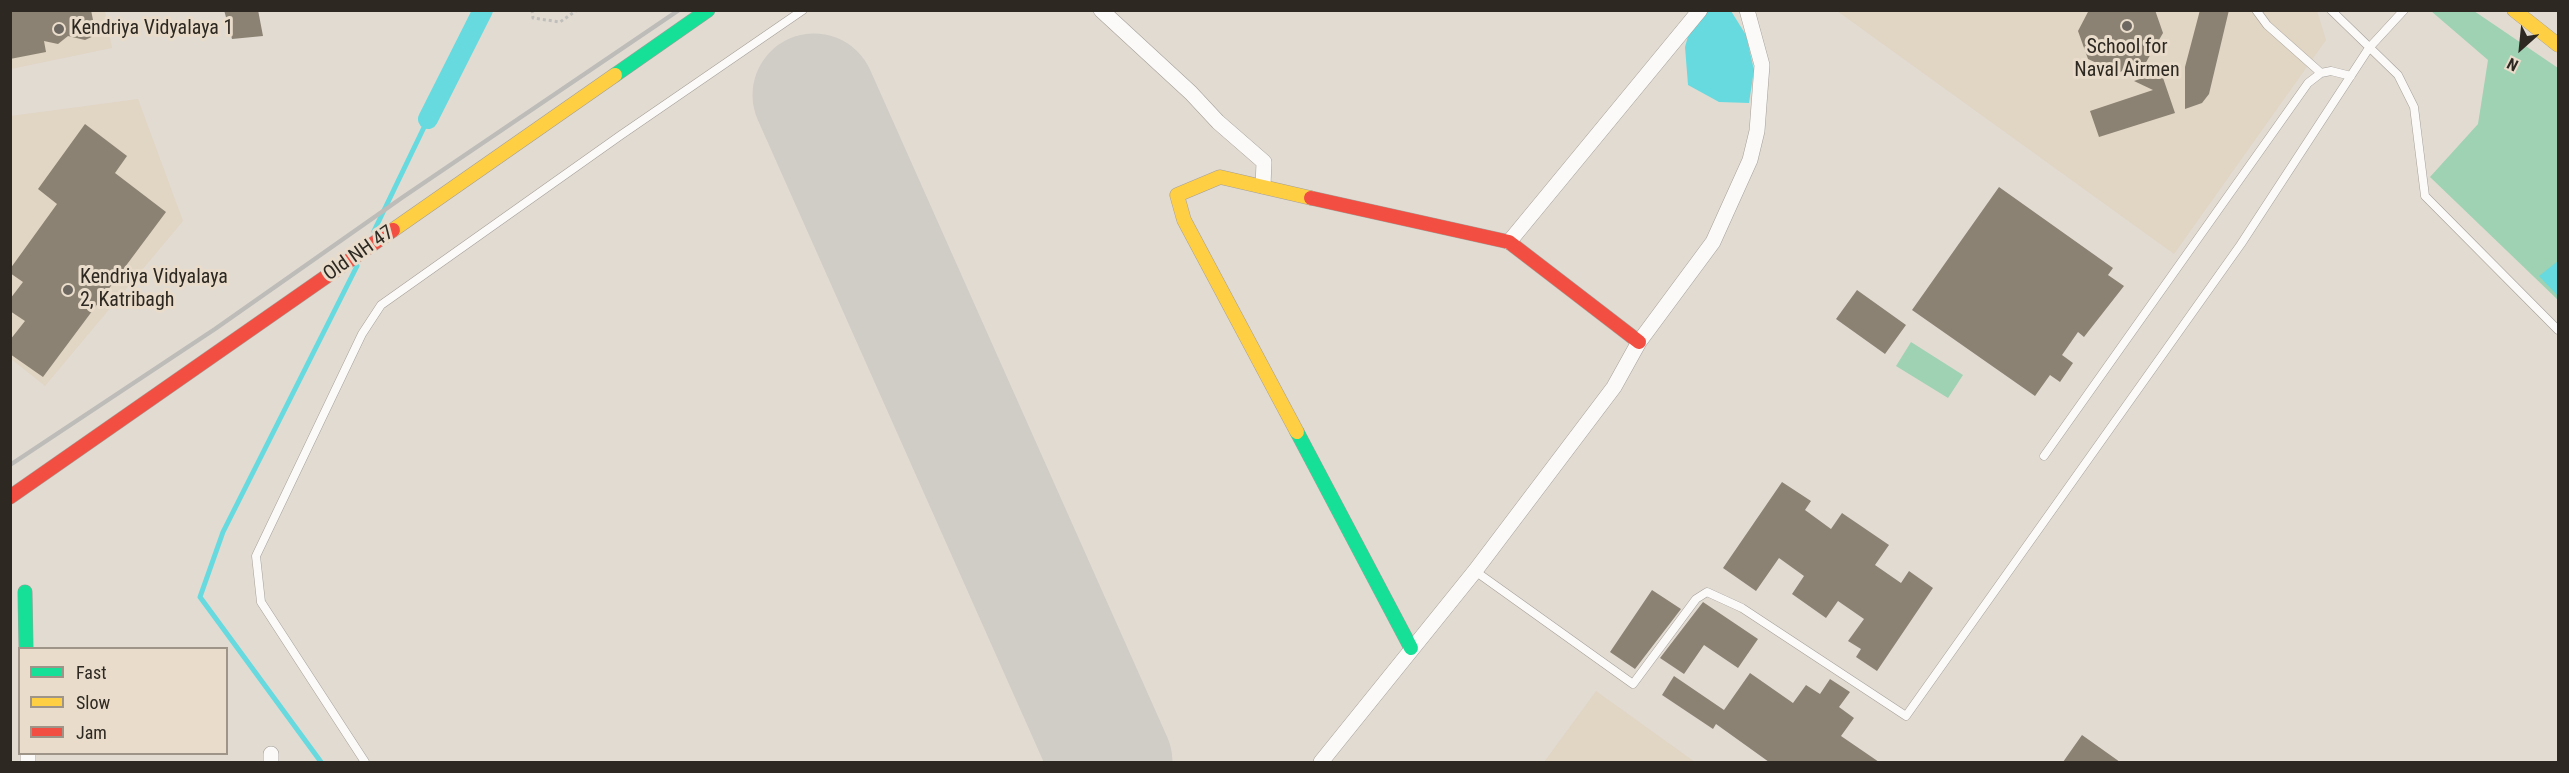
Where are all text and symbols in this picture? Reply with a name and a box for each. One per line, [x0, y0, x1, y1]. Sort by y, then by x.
place label: Kendriya Vidyalaya 1 [71, 17, 233, 41]
north arrow [2491, 18, 2551, 78]
marker: School for Naval Airmen [2120, 19, 2134, 33]
marker: Kendriya Vidyalaya 1 [52, 22, 66, 36]
place label: School for Naval Airmen [2074, 36, 2180, 83]
text: N [2504, 54, 2521, 75]
street label: Old NH 47 [319, 221, 399, 287]
place label: Kendriya Vidyalaya 2, Katribagh [80, 266, 228, 313]
marker: Kendriya Vidyalaya 2, Katribagh [61, 283, 75, 297]
legend [18, 647, 228, 755]
text: Fast [76, 662, 107, 683]
text: Slow [76, 692, 110, 713]
text: Jam [76, 722, 107, 743]

